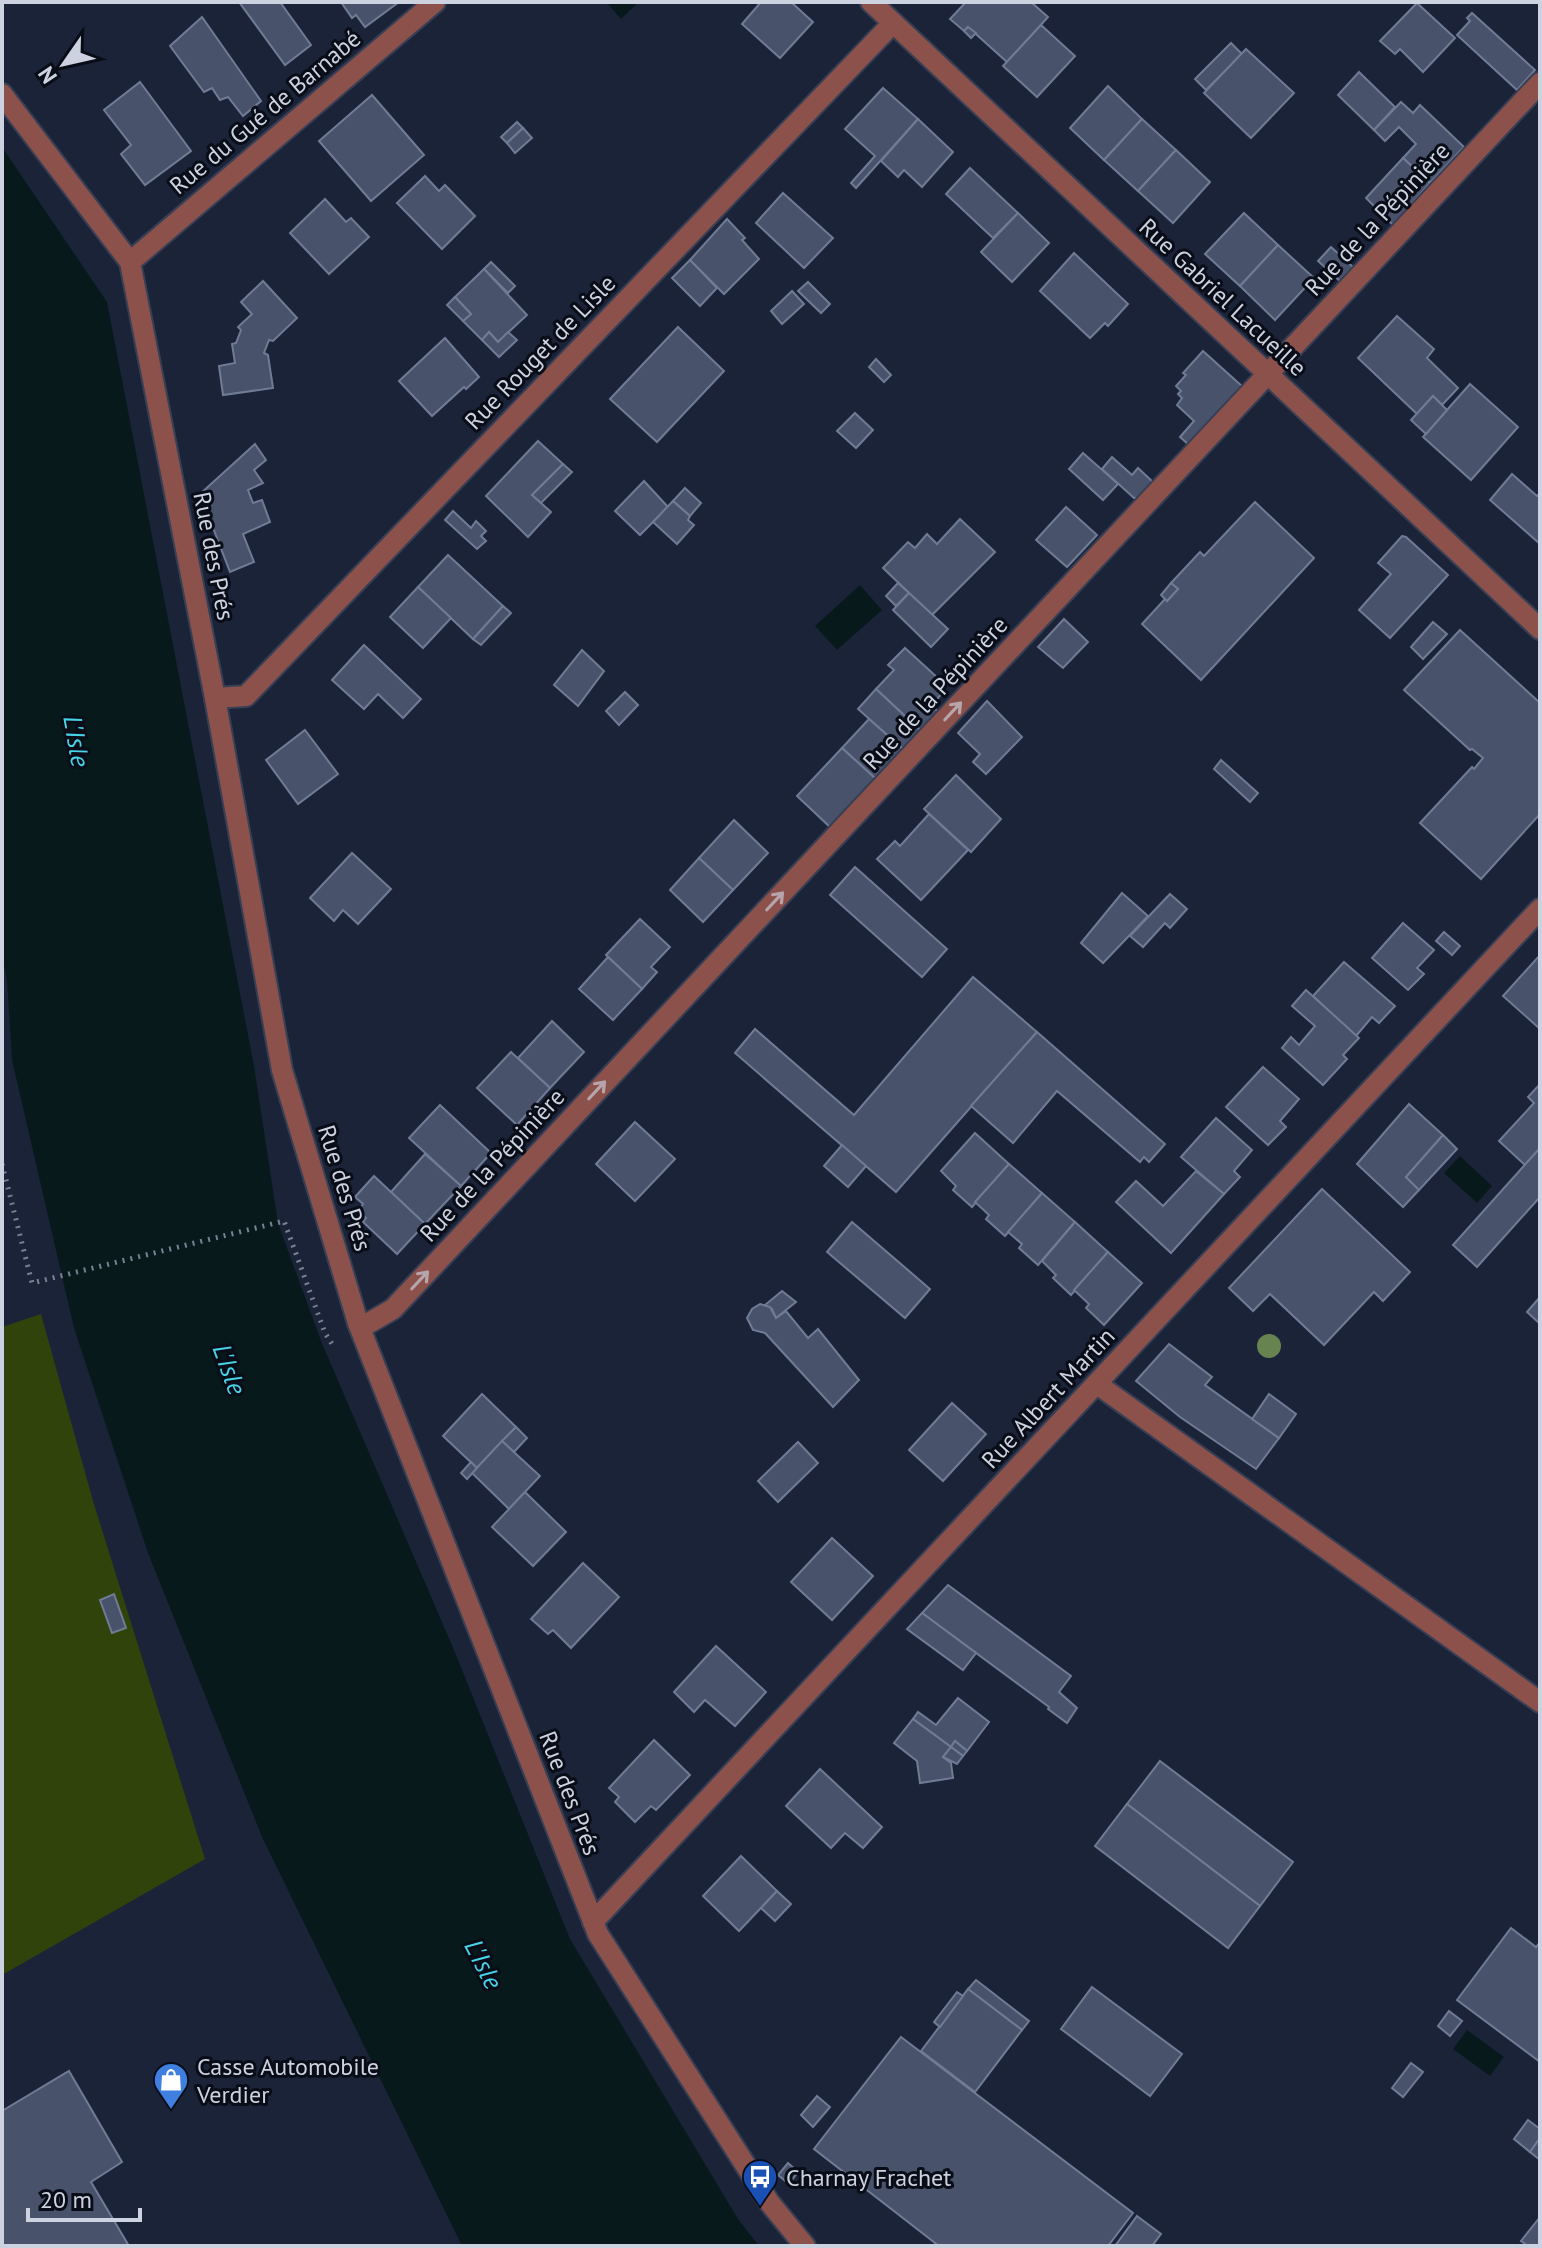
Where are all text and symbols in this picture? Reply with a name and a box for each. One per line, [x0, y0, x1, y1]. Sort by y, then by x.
street label: Rue du Gué de Barnabé [163, 23, 367, 201]
north arrow [24, 24, 104, 104]
text: N [32, 61, 63, 89]
street label: Rue de la Pépinière [1298, 136, 1456, 302]
street label: Rue Gabriel Lacueille [1133, 211, 1313, 383]
street label: Rue Rouget de Lisle [458, 268, 622, 436]
street label: Rue des Prés [186, 489, 242, 623]
street label: Rue de la Pépinière [856, 610, 1014, 776]
one-way arrow [944, 701, 963, 721]
water label: L'Isle [56, 713, 98, 769]
one-way arrow [766, 891, 784, 911]
one-way arrow [588, 1081, 606, 1101]
street label: Rue de la Pépinière [413, 1082, 571, 1248]
street label: Rue des Prés [311, 1121, 379, 1255]
one-way arrow [410, 1270, 429, 1290]
street label: Rue Albert Martin [975, 1321, 1121, 1475]
water label: L'Isle [206, 1339, 254, 1399]
street label: Rue des Prés [532, 1727, 608, 1859]
water label: L'Isle [458, 1934, 510, 1994]
place label: Casse Automobile Verdier [196, 2051, 379, 2110]
shop icon: Casse Automobile Verdier [152, 2061, 190, 2111]
bus stop icon: Charnay Frachet [741, 2158, 779, 2208]
place label: Charnay Frachet [786, 2162, 951, 2193]
scale bar [28, 2172, 140, 2222]
text: 20 m [40, 2184, 92, 2215]

